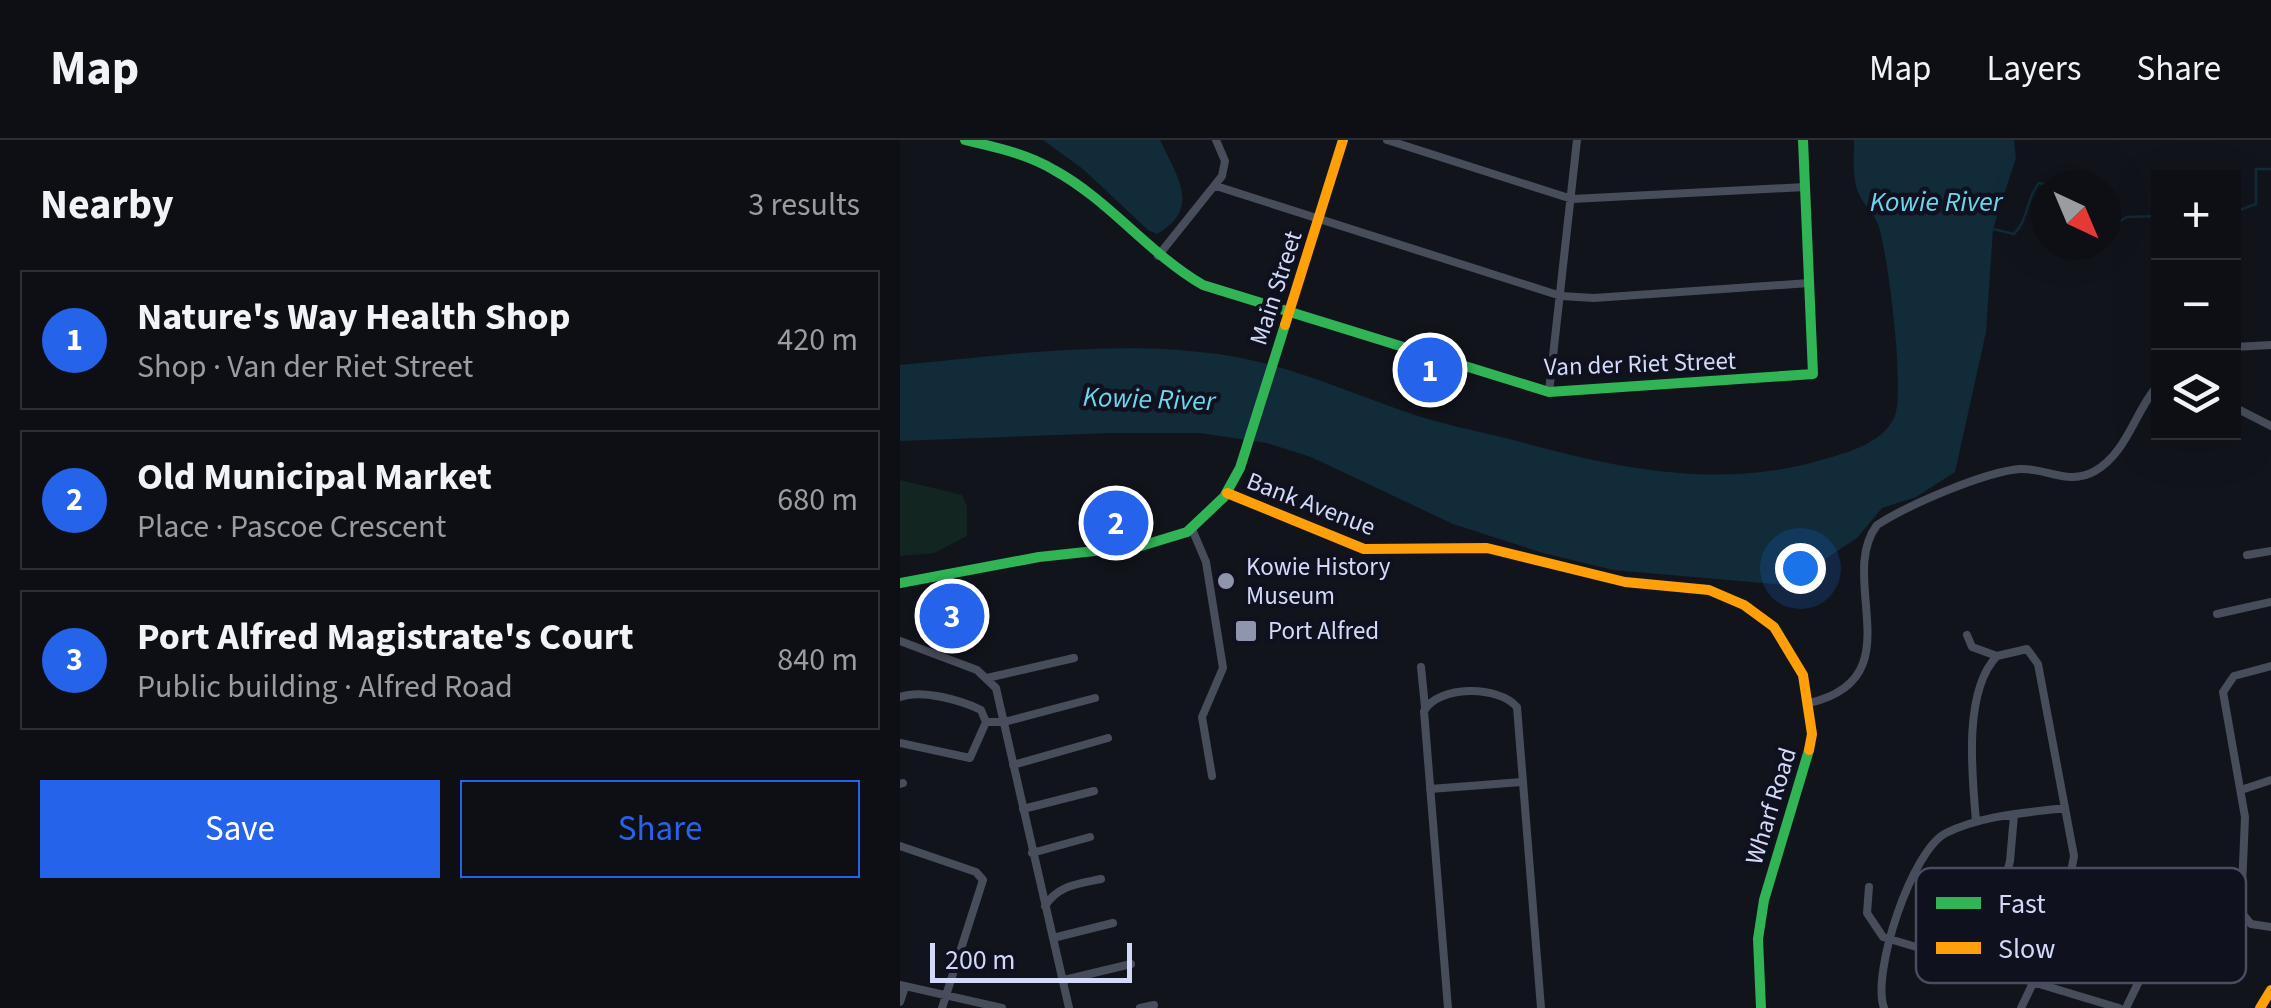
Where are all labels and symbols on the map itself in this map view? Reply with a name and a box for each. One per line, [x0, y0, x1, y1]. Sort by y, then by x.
north arrow [2031, 170, 2121, 260]
water label: Kowie River [1870, 182, 2004, 222]
street label: Main Street [1241, 226, 1312, 350]
pin: 1 [1398, 332, 1462, 408]
street label: Van der Riet Street [1543, 343, 1737, 385]
water label: Kowie River [1082, 377, 1217, 421]
street label: Bank Avenue [1241, 463, 1381, 545]
pin: 2 [1084, 486, 1148, 560]
your location [1775, 543, 1826, 594]
place label: Kowie History Museum [1246, 549, 1391, 614]
marker: Kowie History Museum [1215, 570, 1237, 592]
pin: 3 [920, 578, 984, 654]
place label: Port Alfred [1268, 613, 1379, 649]
marker: Port Alfred [1233, 618, 1259, 644]
street label: Wharf Road [1736, 743, 1806, 869]
legend [1916, 868, 2246, 983]
text: Fast [1998, 884, 2046, 924]
text: Slow [1998, 929, 2055, 969]
scale bar [930, 938, 1132, 982]

